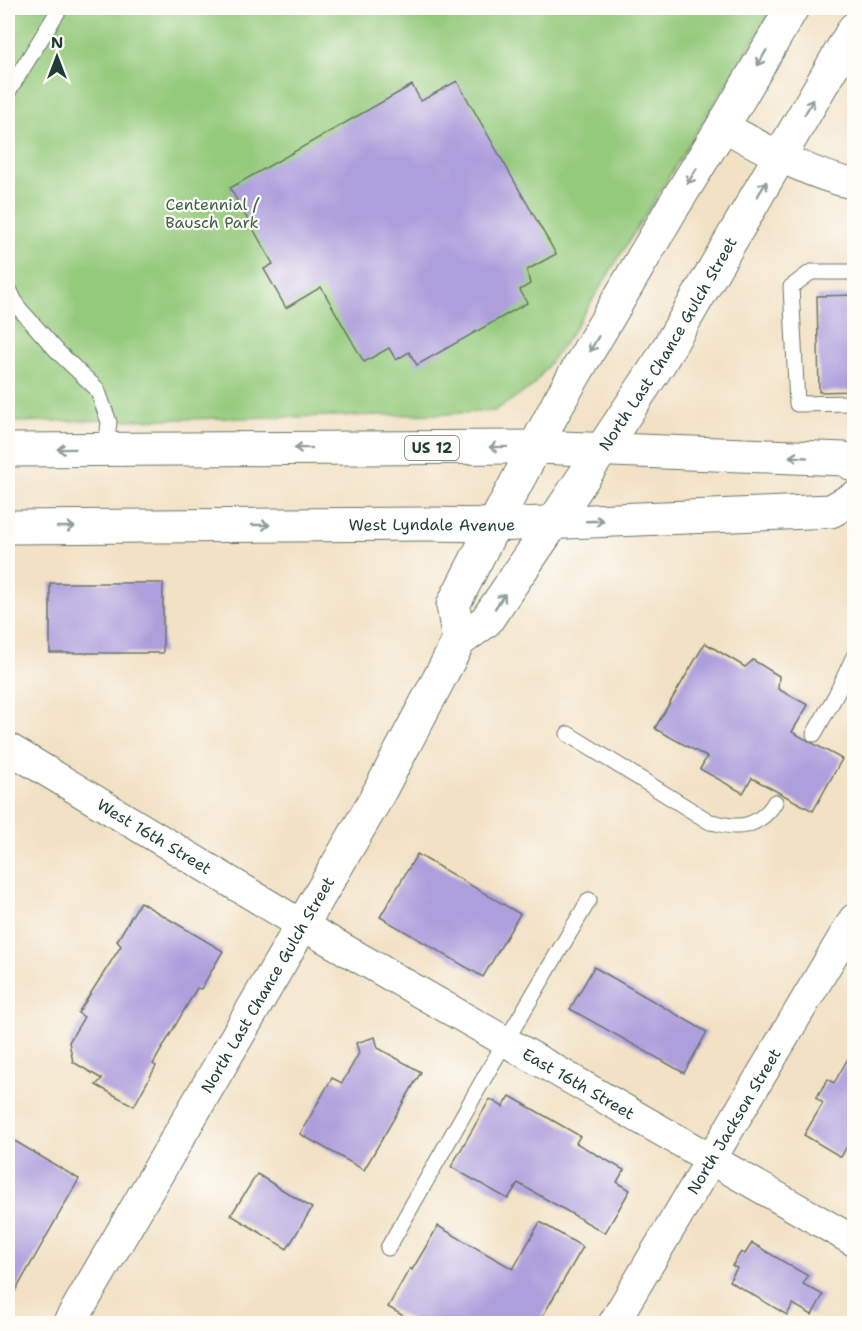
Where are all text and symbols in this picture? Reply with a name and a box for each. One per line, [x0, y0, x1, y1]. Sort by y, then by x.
north arrow [27, 27, 87, 87]
text: N [51, 32, 63, 53]
one-way arrow [756, 49, 768, 66]
one-way arrow [804, 99, 816, 116]
one-way arrow [685, 167, 697, 184]
one-way arrow [756, 181, 768, 198]
park label: Centennial / Bausch Park [165, 194, 260, 233]
street label: North Last Chance Gulch Street [594, 233, 741, 454]
one-way arrow [588, 335, 599, 353]
road number: US 12 [405, 436, 459, 460]
one-way arrow [488, 441, 508, 453]
one-way arrow [293, 442, 313, 454]
one-way arrow [56, 443, 76, 455]
one-way arrow [788, 451, 808, 462]
street label: West Lyndale Avenue [349, 513, 516, 536]
one-way arrow [584, 516, 604, 527]
one-way arrow [250, 519, 270, 531]
one-way arrow [55, 521, 75, 532]
one-way arrow [494, 593, 506, 609]
street label: West 16th Street [93, 794, 216, 879]
street label: North Last Chance Gulch Street [196, 873, 339, 1097]
street label: East 16th Street [519, 1043, 639, 1124]
street label: North Jackson Street [682, 1044, 785, 1198]

